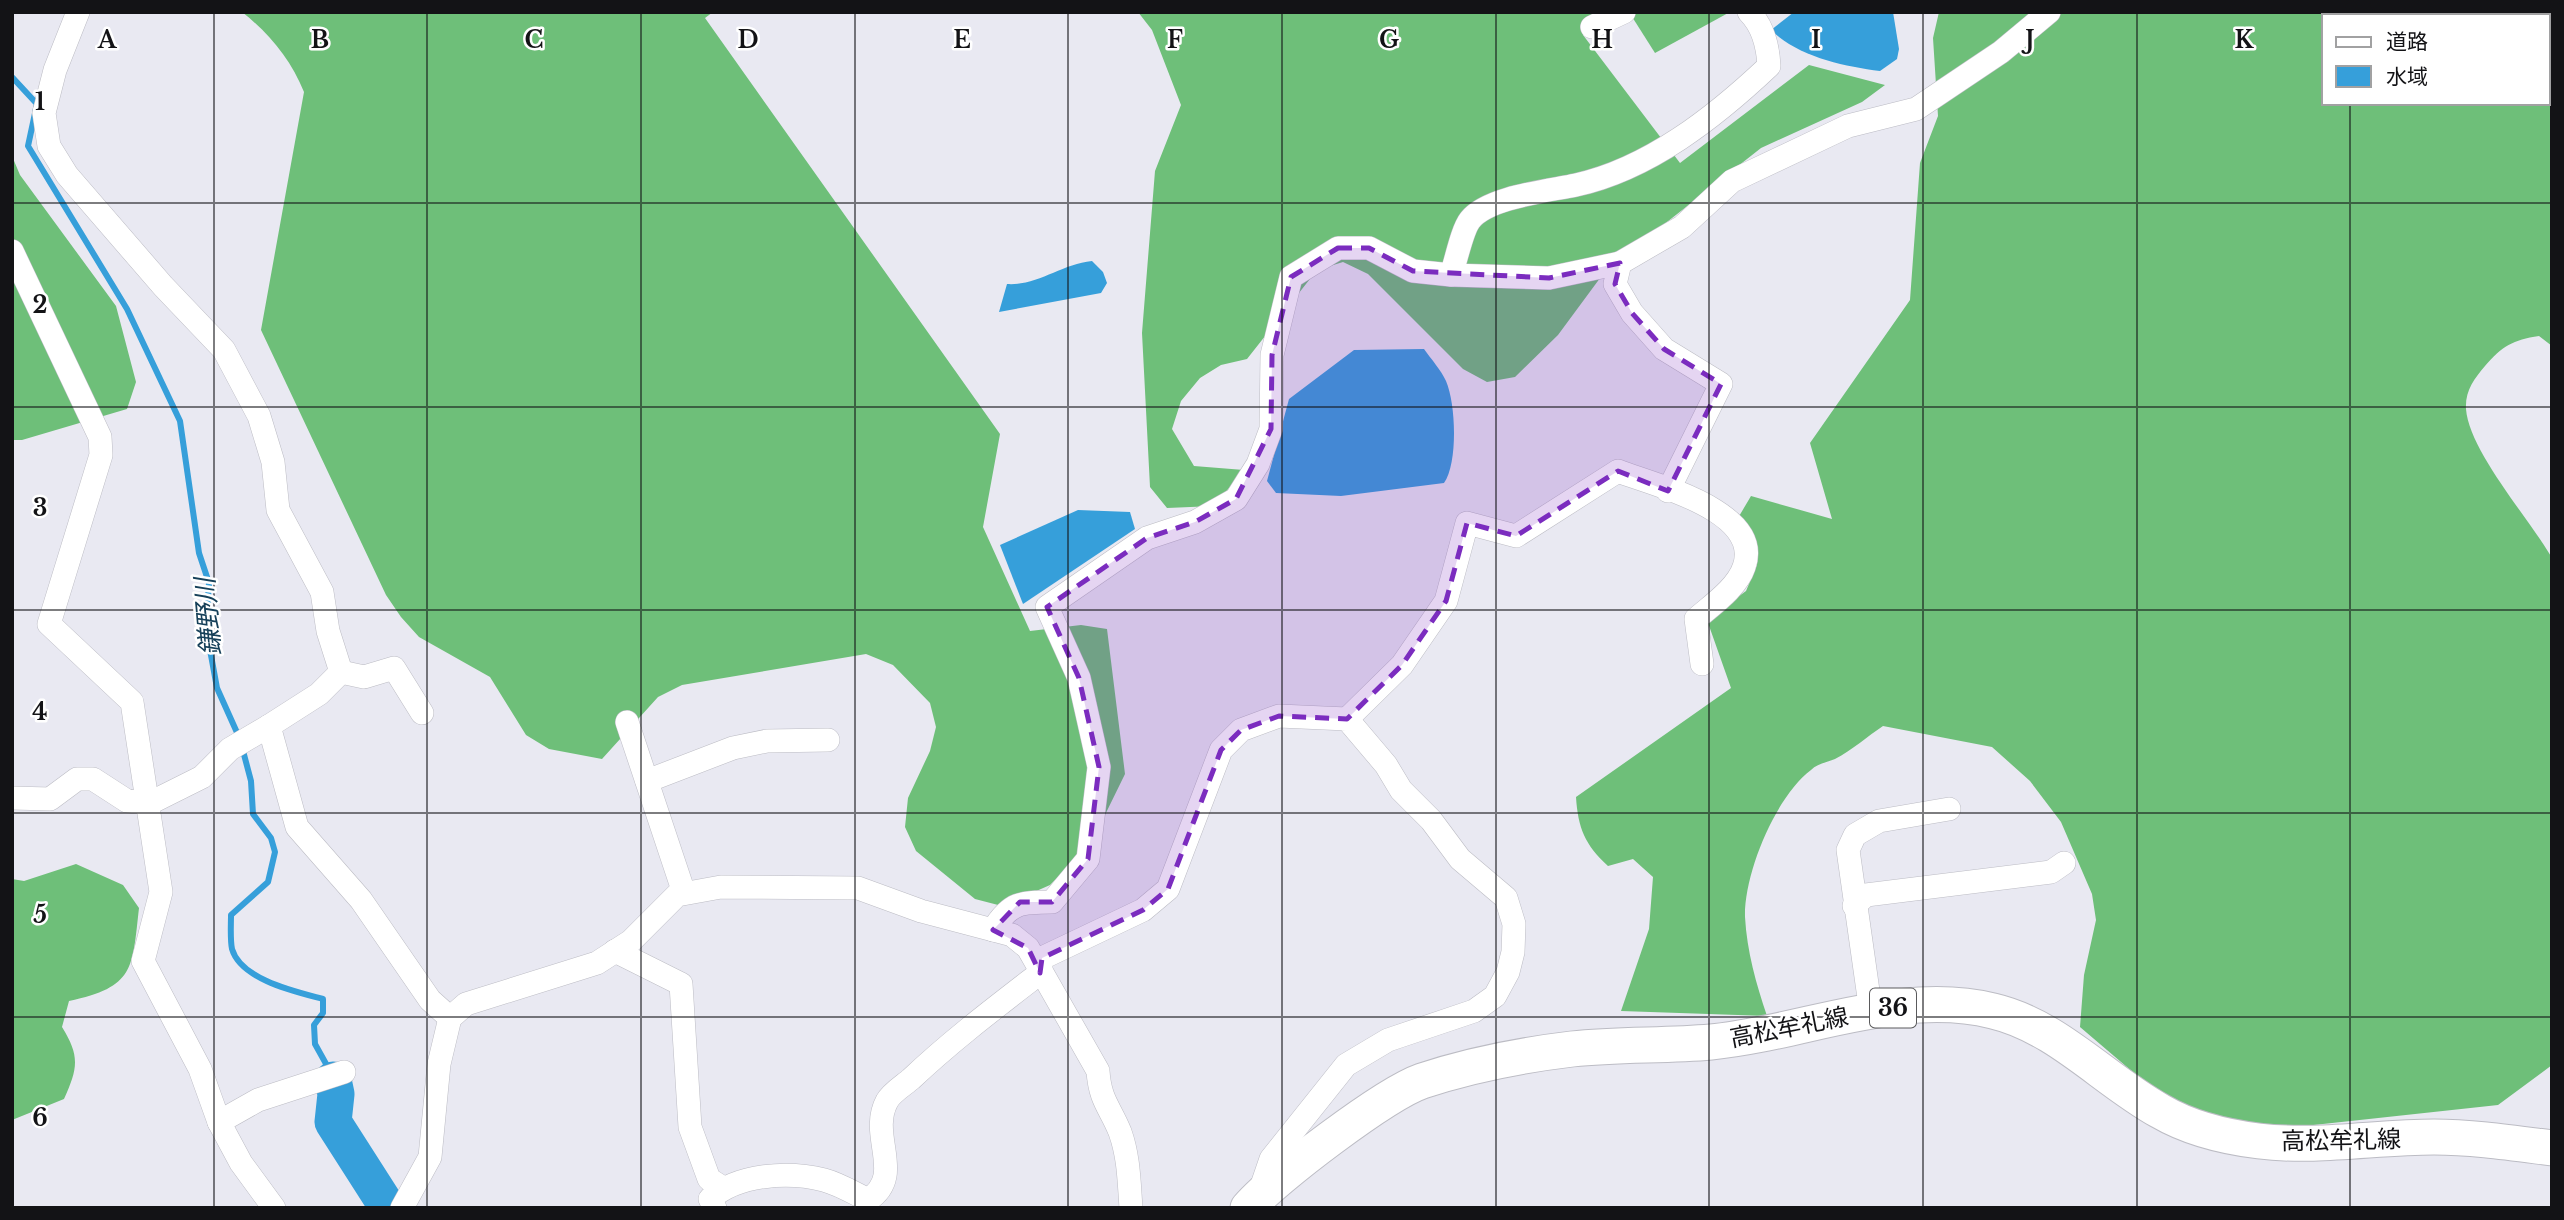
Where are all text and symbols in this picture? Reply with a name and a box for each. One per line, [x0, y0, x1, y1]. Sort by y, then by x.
legend [2322, 14, 2550, 105]
text: A [97, 26, 118, 54]
text: B [311, 26, 329, 54]
text: C [525, 26, 543, 54]
text: D [737, 26, 759, 54]
text: E [953, 26, 971, 54]
text: F [1167, 26, 1183, 54]
text: G [1379, 26, 1399, 54]
text: H [1591, 26, 1613, 54]
text: I [1811, 26, 1821, 54]
text: J [2021, 26, 2035, 54]
text: K [2235, 26, 2255, 54]
text: 道路 [2386, 29, 2428, 55]
text: 水域 [2386, 64, 2428, 90]
text: 1 [35, 88, 45, 116]
text: 2 [33, 291, 47, 319]
text: 3 [33, 494, 47, 522]
water label: 鎌野川 [188, 574, 227, 657]
text: 4 [32, 698, 48, 726]
text: 5 [33, 901, 47, 929]
road number: 36 [1870, 988, 1916, 1028]
street label: 高松牟礼線 [1727, 1001, 1851, 1053]
text: 6 [32, 1104, 48, 1132]
street label: 高松牟礼線 [2281, 1124, 2401, 1156]

